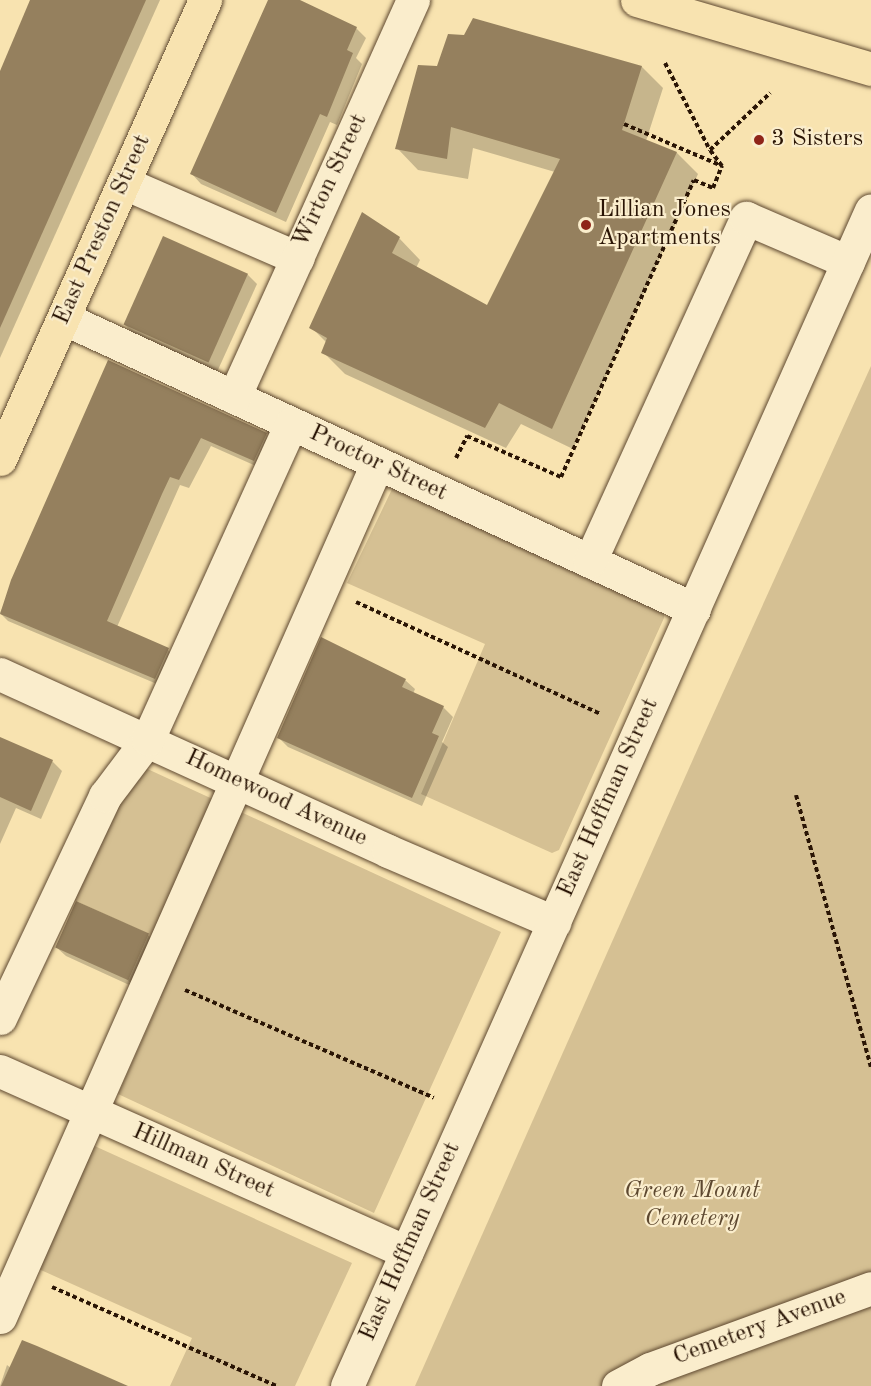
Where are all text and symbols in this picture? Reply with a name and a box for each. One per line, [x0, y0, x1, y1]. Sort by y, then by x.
street label: Wirton Street [287, 109, 375, 253]
place label: 3 Sisters [771, 126, 863, 154]
street label: East Preston Street [48, 130, 158, 330]
marker: 3 Sisters [752, 133, 766, 147]
place label: Lillian Jones Apartments [598, 197, 731, 253]
marker: Lillian Jones Apartments [579, 218, 593, 232]
street label: Proctor Street [304, 419, 452, 509]
street label: East Hoffman Street [552, 694, 666, 902]
street label: Homewood Avenue [180, 744, 372, 854]
street label: Hillman Street [127, 1118, 279, 1206]
street label: East Hoffman Street [354, 1138, 468, 1346]
park label: Green Mount Cemetery [624, 1178, 760, 1234]
street label: Cemetery Avenue [669, 1283, 851, 1373]

